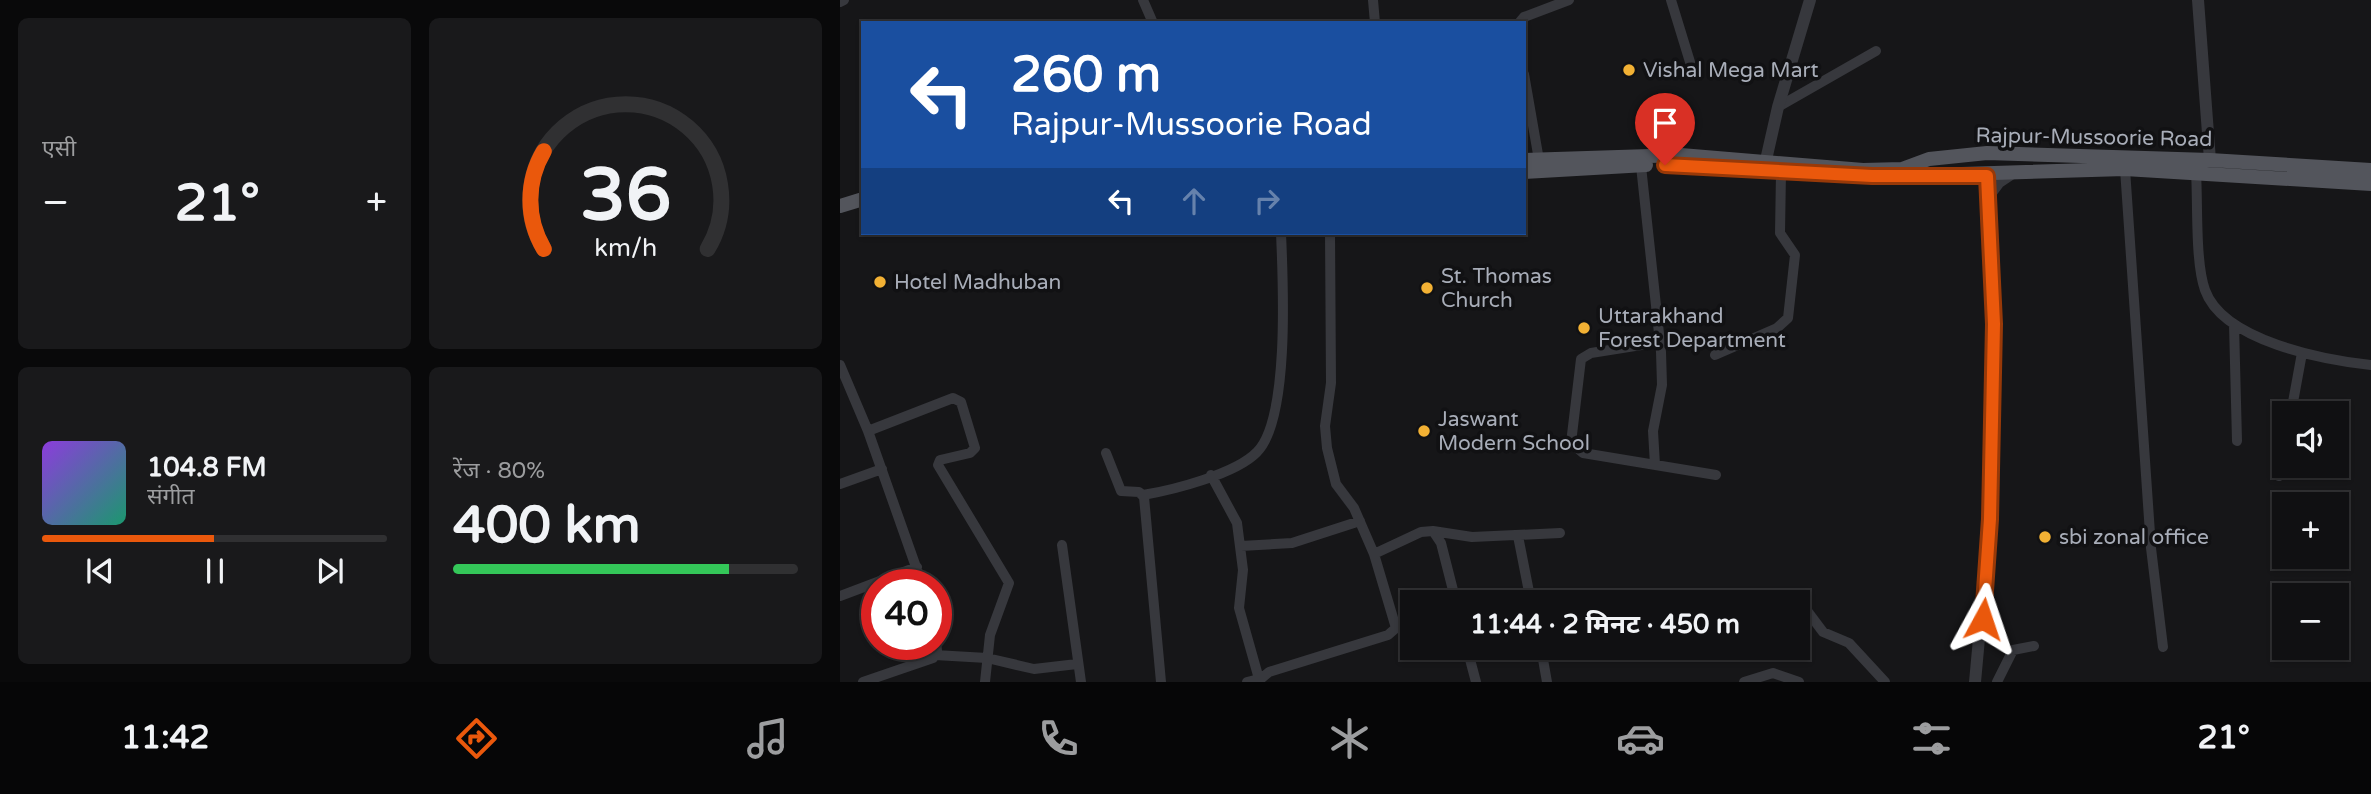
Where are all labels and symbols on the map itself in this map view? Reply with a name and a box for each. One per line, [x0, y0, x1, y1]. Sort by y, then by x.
place label: Vishal Mega Mart [1643, 58, 1819, 83]
marker: Vishal Mega Mart [1621, 62, 1637, 78]
pin [1635, 93, 1695, 165]
street label: Rajpur-Mussoorie Road [1975, 123, 2213, 152]
place label: St. Thomas Church [1441, 264, 1552, 313]
place label: Hotel Madhuban [894, 270, 1061, 295]
marker: Hotel Madhuban [872, 274, 888, 290]
marker: St. Thomas Church [1419, 280, 1435, 296]
place label: Uttarakhand Forest Department [1598, 304, 1786, 353]
marker: Uttarakhand Forest Department [1576, 320, 1592, 336]
place label: Jaswant Modern School [1438, 407, 1590, 456]
marker: Jaswant Modern School [1416, 423, 1432, 439]
place label: sbi zonal office [2059, 525, 2209, 550]
marker: sbi zonal office [2037, 529, 2053, 545]
speed limit sign: 40 [861, 569, 952, 660]
position arrow [1946, 582, 2020, 656]

